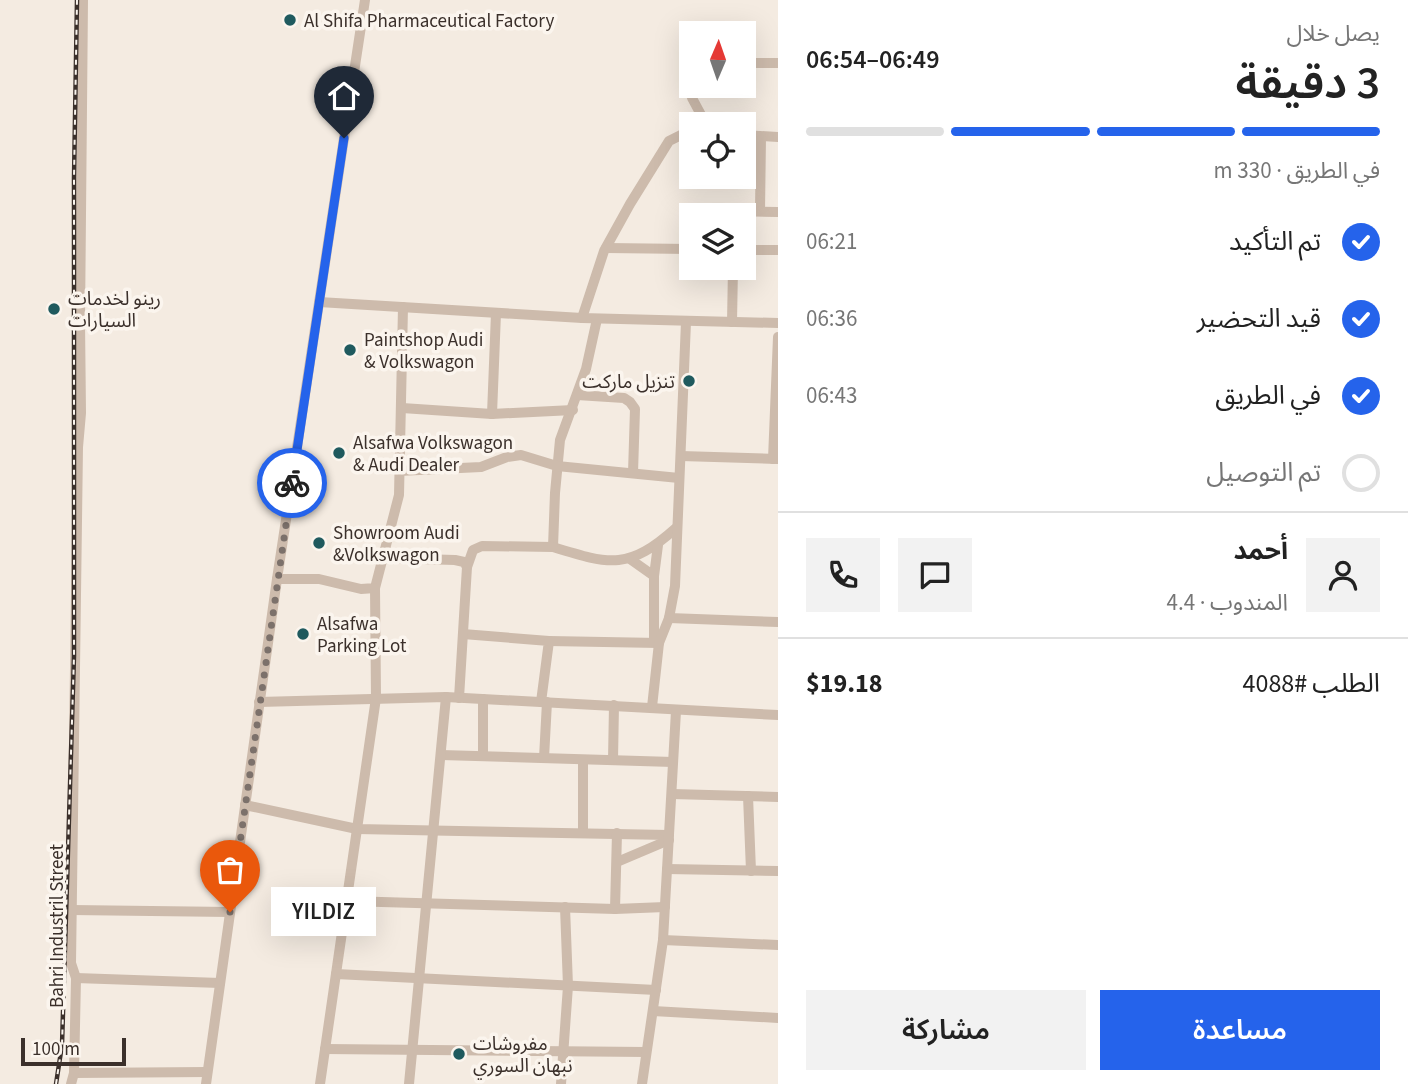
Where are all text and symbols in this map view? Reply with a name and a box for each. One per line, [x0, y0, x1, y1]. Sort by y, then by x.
place label: Al Shifa Pharmaceutical Factory [304, 8, 554, 35]
marker: Al Shifa Pharmaceutical Factory [282, 12, 298, 28]
text: يصل خلال [1287, 17, 1380, 50]
north arrow [679, 21, 756, 98]
map controls [679, 21, 756, 280]
text: 06:49–06:54 [806, 41, 940, 78]
text: 3 دقيقة [1236, 51, 1380, 116]
pin [314, 66, 374, 138]
icon: home [325, 77, 363, 115]
button: locate [679, 112, 756, 189]
text: في الطريق · 330 m [1214, 154, 1380, 187]
button: layers [679, 203, 756, 280]
text: تم التأكيد [1229, 223, 1321, 260]
icon: check [1342, 223, 1380, 261]
text: 06:21 [806, 225, 857, 258]
place label: رينو لخدمات السيارات [68, 286, 161, 335]
text: قيد التحضير [1197, 300, 1321, 337]
icon: check [1342, 300, 1380, 338]
marker: رينو لخدمات السيارات [46, 301, 62, 317]
text: 06:36 [806, 302, 857, 335]
place label: Paintshop Audi & Volkswagon [364, 327, 484, 376]
marker: Paintshop Audi & Volkswagon [342, 342, 358, 358]
place label: تنزيل ماركت [582, 369, 675, 396]
marker: تنزيل ماركت [681, 373, 697, 389]
text: في الطريق [1215, 377, 1321, 414]
icon: check [1342, 377, 1380, 415]
text: 06:43 [806, 379, 857, 412]
place label: Alsafwa Volkswagon & Audi Dealer [353, 430, 513, 479]
marker: Alsafwa Volkswagon & Audi Dealer [331, 445, 347, 461]
courier [257, 448, 327, 518]
text: تم التوصيل [1206, 454, 1321, 491]
icon: bike [273, 464, 311, 502]
place label: Showroom Audi &Volkswagon [333, 520, 460, 569]
text: أحمد [1234, 532, 1288, 569]
marker: Showroom Audi &Volkswagon [311, 535, 327, 551]
button: phone [806, 538, 880, 612]
button: chat [898, 538, 972, 612]
button: person [1306, 538, 1380, 612]
text: المندوب · 4.4 [1166, 586, 1288, 619]
place label: Alsafwa Parking Lot [317, 611, 407, 660]
marker: Alsafwa Parking Lot [295, 626, 311, 642]
text: $19.18 [806, 665, 882, 702]
text: الطلب #4088 [1243, 665, 1380, 702]
pin [200, 840, 260, 912]
street label: Bahri Industril Street [44, 843, 71, 1008]
icon: bag [211, 851, 249, 889]
callout: YILDIZ [272, 888, 377, 936]
text: YILDIZ [292, 895, 355, 928]
button: مشاركة [806, 990, 1086, 1070]
button: مساعدة [1100, 990, 1380, 1070]
place label: مفروشات نبهان السوري [473, 1031, 573, 1080]
scale bar [21, 1035, 126, 1067]
text: 100 m [32, 1036, 80, 1063]
marker: مفروشات نبهان السوري [451, 1046, 467, 1062]

